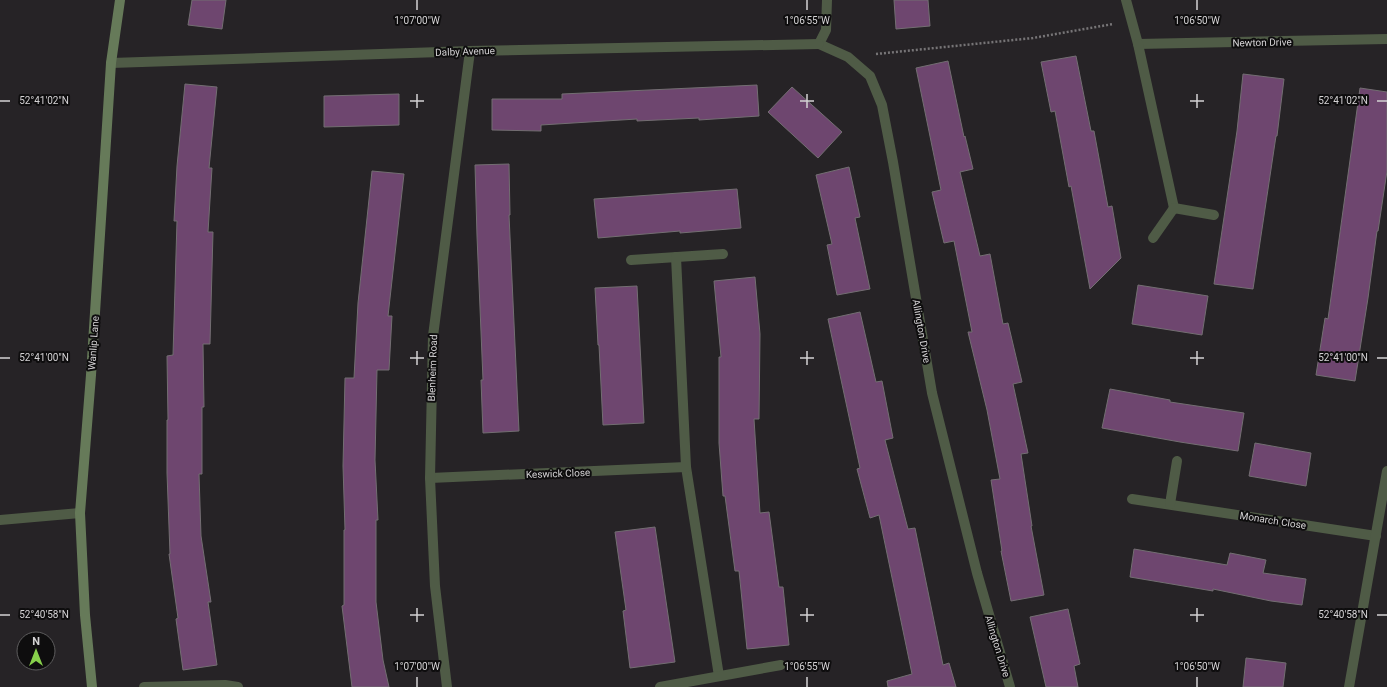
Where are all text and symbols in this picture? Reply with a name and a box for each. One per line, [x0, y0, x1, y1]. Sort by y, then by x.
text: 1°07'00"W [394, 15, 440, 26]
text: 1°06'55"W [784, 15, 830, 26]
text: 1°06'50"W [1174, 15, 1220, 26]
street label: Newton Drive [1232, 36, 1292, 49]
street label: Dalby Avenue [435, 45, 495, 58]
text: 52°41'02"N [19, 95, 69, 106]
text: 52°41'02"N [1318, 95, 1368, 106]
street label: Allington Drive [911, 298, 933, 364]
street label: Wanlip Lane [86, 316, 101, 371]
street label: Blenheim Road [426, 334, 439, 402]
text: 52°41'00"N [19, 352, 69, 363]
text: 52°41'00"N [1318, 352, 1368, 363]
street label: Keswick Close [526, 467, 590, 480]
street label: Monarch Close [1239, 510, 1307, 531]
text: 52°40'58"N [19, 609, 69, 620]
text: 52°40'58"N [1318, 609, 1368, 620]
street label: Allington Drive [983, 614, 1012, 679]
north arrow [16, 631, 56, 671]
text: N [32, 635, 40, 648]
text: 1°07'00"W [394, 661, 440, 672]
text: 1°06'55"W [784, 661, 830, 672]
text: 1°06'50"W [1174, 661, 1220, 672]

